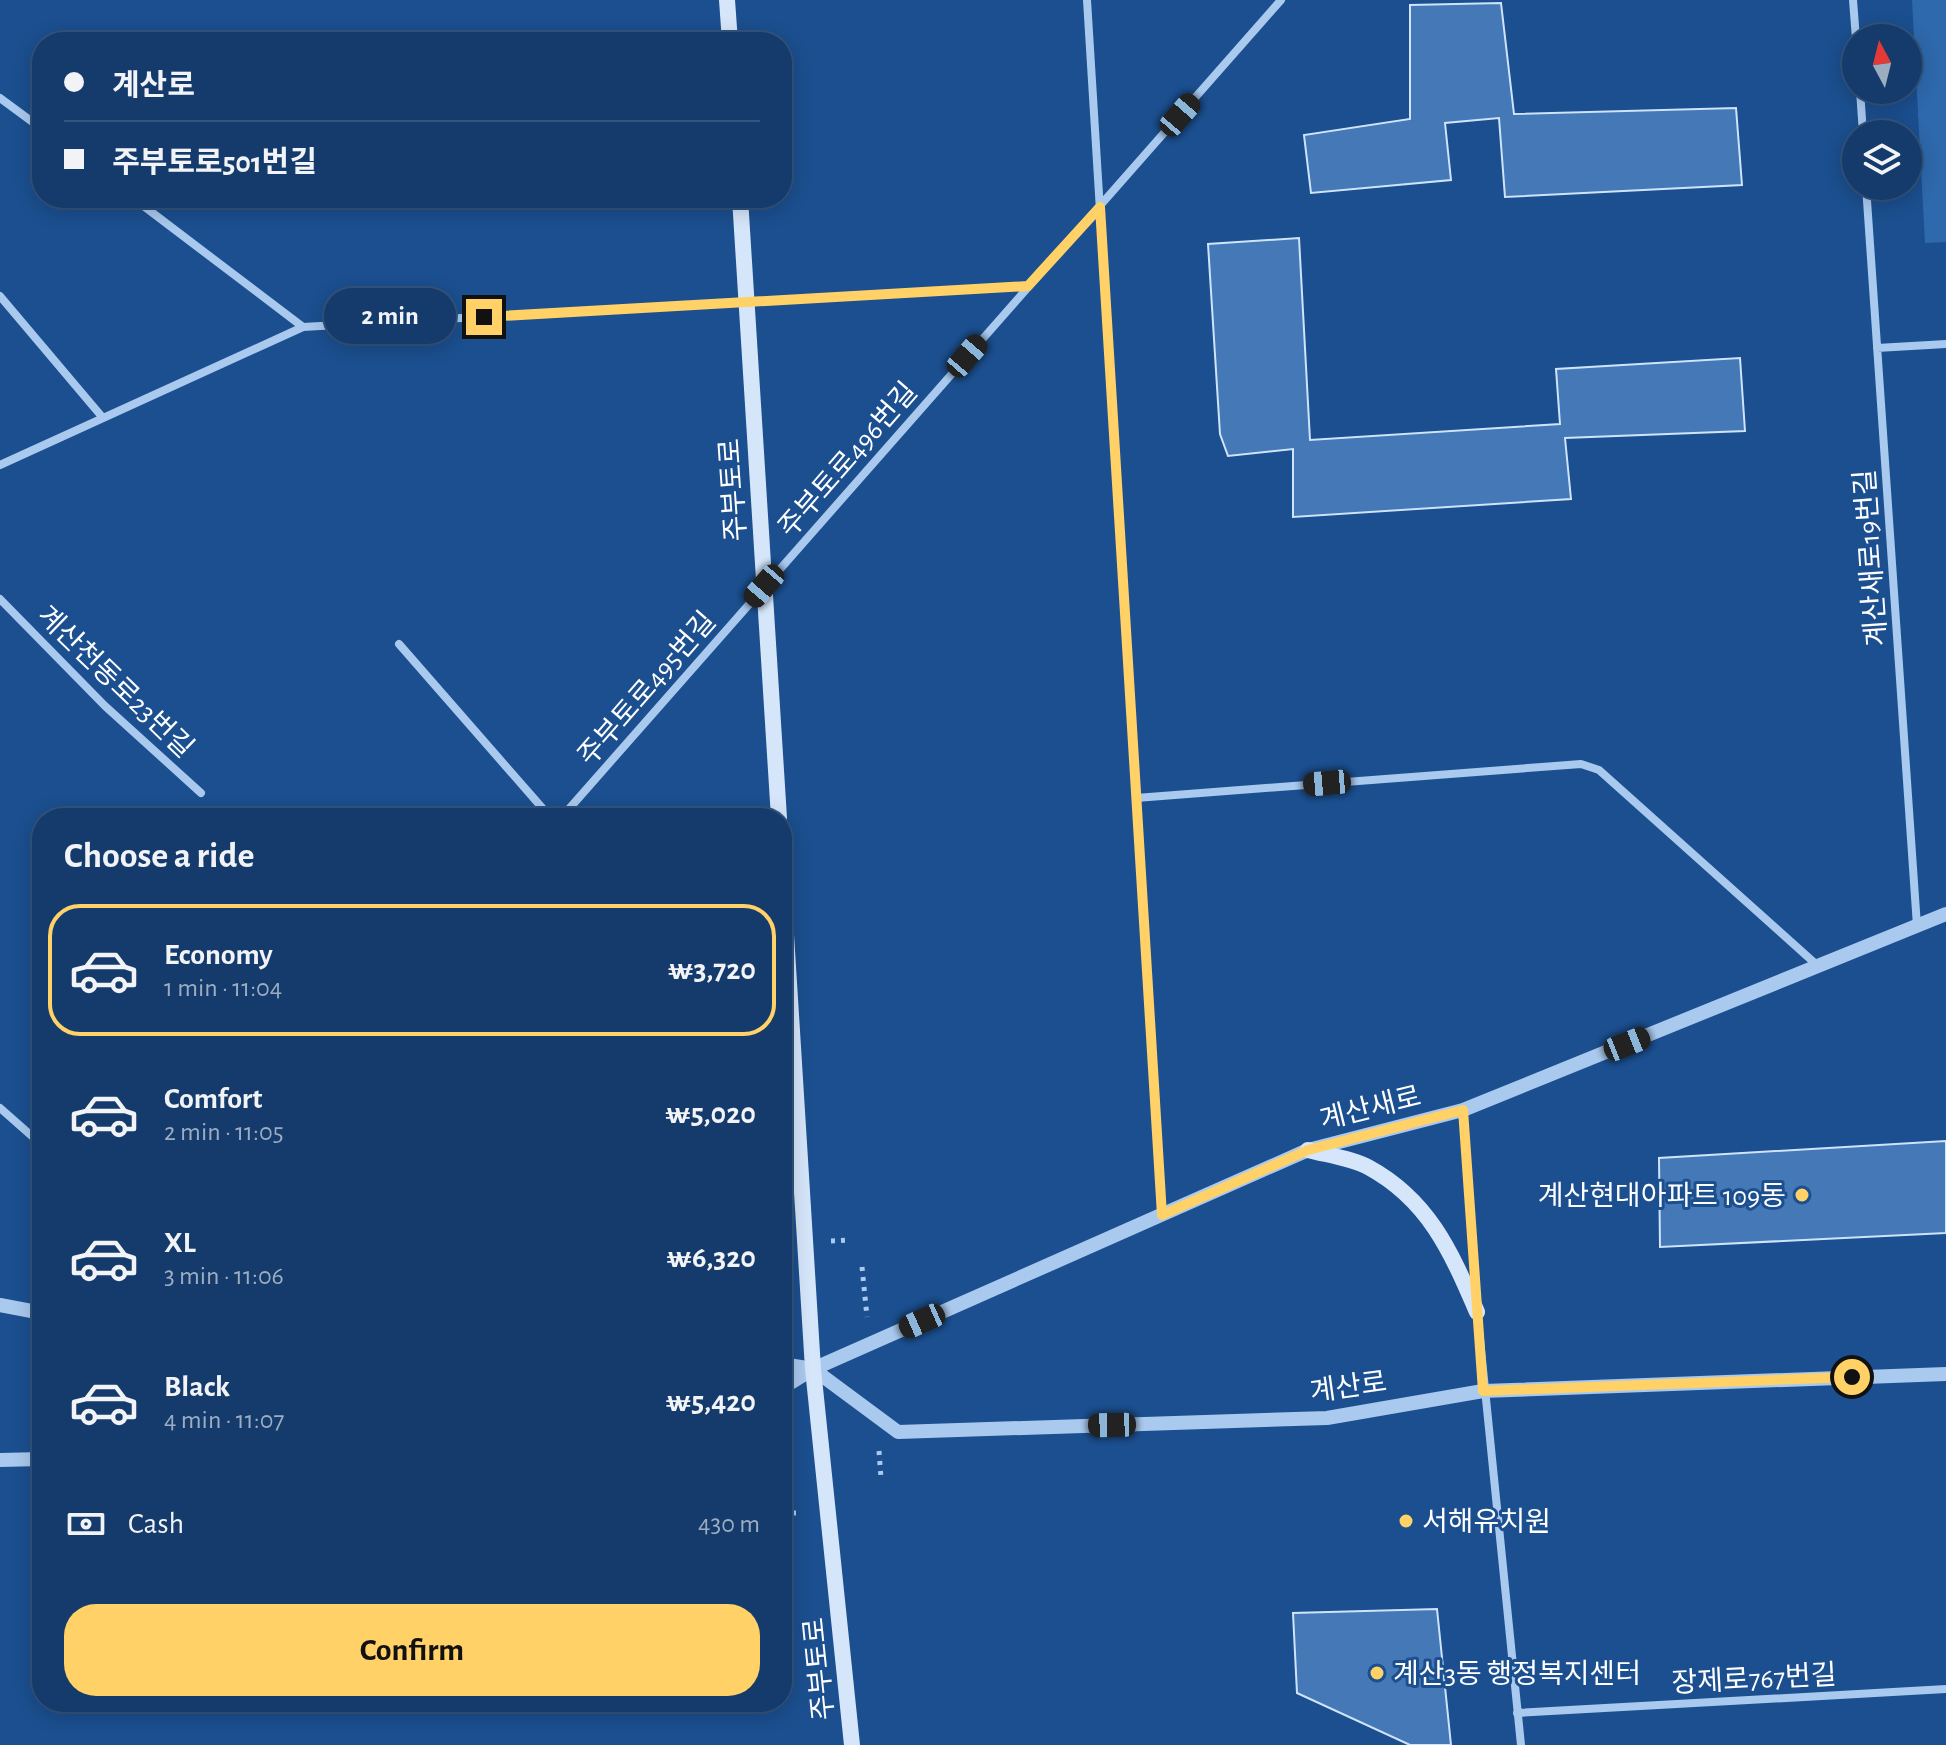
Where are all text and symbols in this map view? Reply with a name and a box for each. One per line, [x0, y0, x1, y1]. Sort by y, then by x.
north arrow [1842, 24, 1922, 104]
map controls [1842, 24, 1922, 200]
text: 계산로 [112, 71, 195, 101]
car [1155, 89, 1205, 141]
button: layers [1842, 120, 1922, 200]
text: 주부토로501번길 [112, 148, 317, 178]
callout: 2 min [324, 289, 456, 345]
route end [466, 299, 502, 335]
text: 2 min [361, 303, 419, 329]
car [942, 330, 992, 382]
street label: 주부토로496번길 [773, 376, 923, 543]
street label: 주부토로 [715, 437, 752, 542]
street label: 계산새로19번길 [1850, 468, 1892, 647]
car [739, 560, 789, 612]
street label: 계산천동로23번길 [31, 600, 199, 764]
street label: 주부토로495번길 [572, 606, 721, 771]
car [1302, 769, 1352, 797]
text: Choose a ride [64, 838, 254, 874]
icon: car [68, 934, 140, 1006]
text: Economy [164, 940, 273, 970]
text: ₩3,720 [668, 955, 756, 985]
text: 1 min · 11:04 [164, 975, 282, 1001]
car [1600, 1024, 1654, 1064]
icon: car [68, 1078, 140, 1150]
street label: 계산새로 [1317, 1081, 1424, 1135]
text: Comfort [164, 1084, 263, 1114]
text: ₩5,020 [665, 1099, 756, 1129]
text: 2 min · 11:05 [164, 1119, 284, 1145]
place label: 계산현대아파트 109동 [1538, 1181, 1786, 1211]
marker: 계산현대아파트 109동 [1793, 1186, 1811, 1204]
icon: car [68, 1222, 140, 1294]
text: XL [164, 1228, 196, 1258]
text: ₩6,320 [666, 1243, 756, 1273]
text: 3 min · 11:06 [164, 1263, 284, 1289]
car [895, 1300, 949, 1342]
route start [1834, 1359, 1870, 1395]
icon: car [68, 1366, 140, 1438]
street label: 계산로 [1308, 1367, 1388, 1407]
text: Black [164, 1372, 230, 1402]
text: ₩5,420 [666, 1387, 756, 1417]
text: 4 min · 11:07 [164, 1407, 284, 1433]
car [1088, 1413, 1136, 1437]
icon: cash [64, 1502, 108, 1546]
place label: 서해유치원 [1422, 1507, 1551, 1537]
text: Cash [128, 1509, 184, 1539]
text: 430 m [698, 1511, 760, 1537]
marker: 서해유치원 [1397, 1512, 1415, 1530]
button: Confirm [64, 1604, 760, 1696]
street label: 주부토로 [800, 1616, 839, 1722]
place label: 계산3동 행정복지센터 [1393, 1659, 1641, 1689]
street label: 장제로767번길 [1671, 1660, 1837, 1698]
marker: 계산3동 행정복지센터 [1368, 1664, 1386, 1682]

